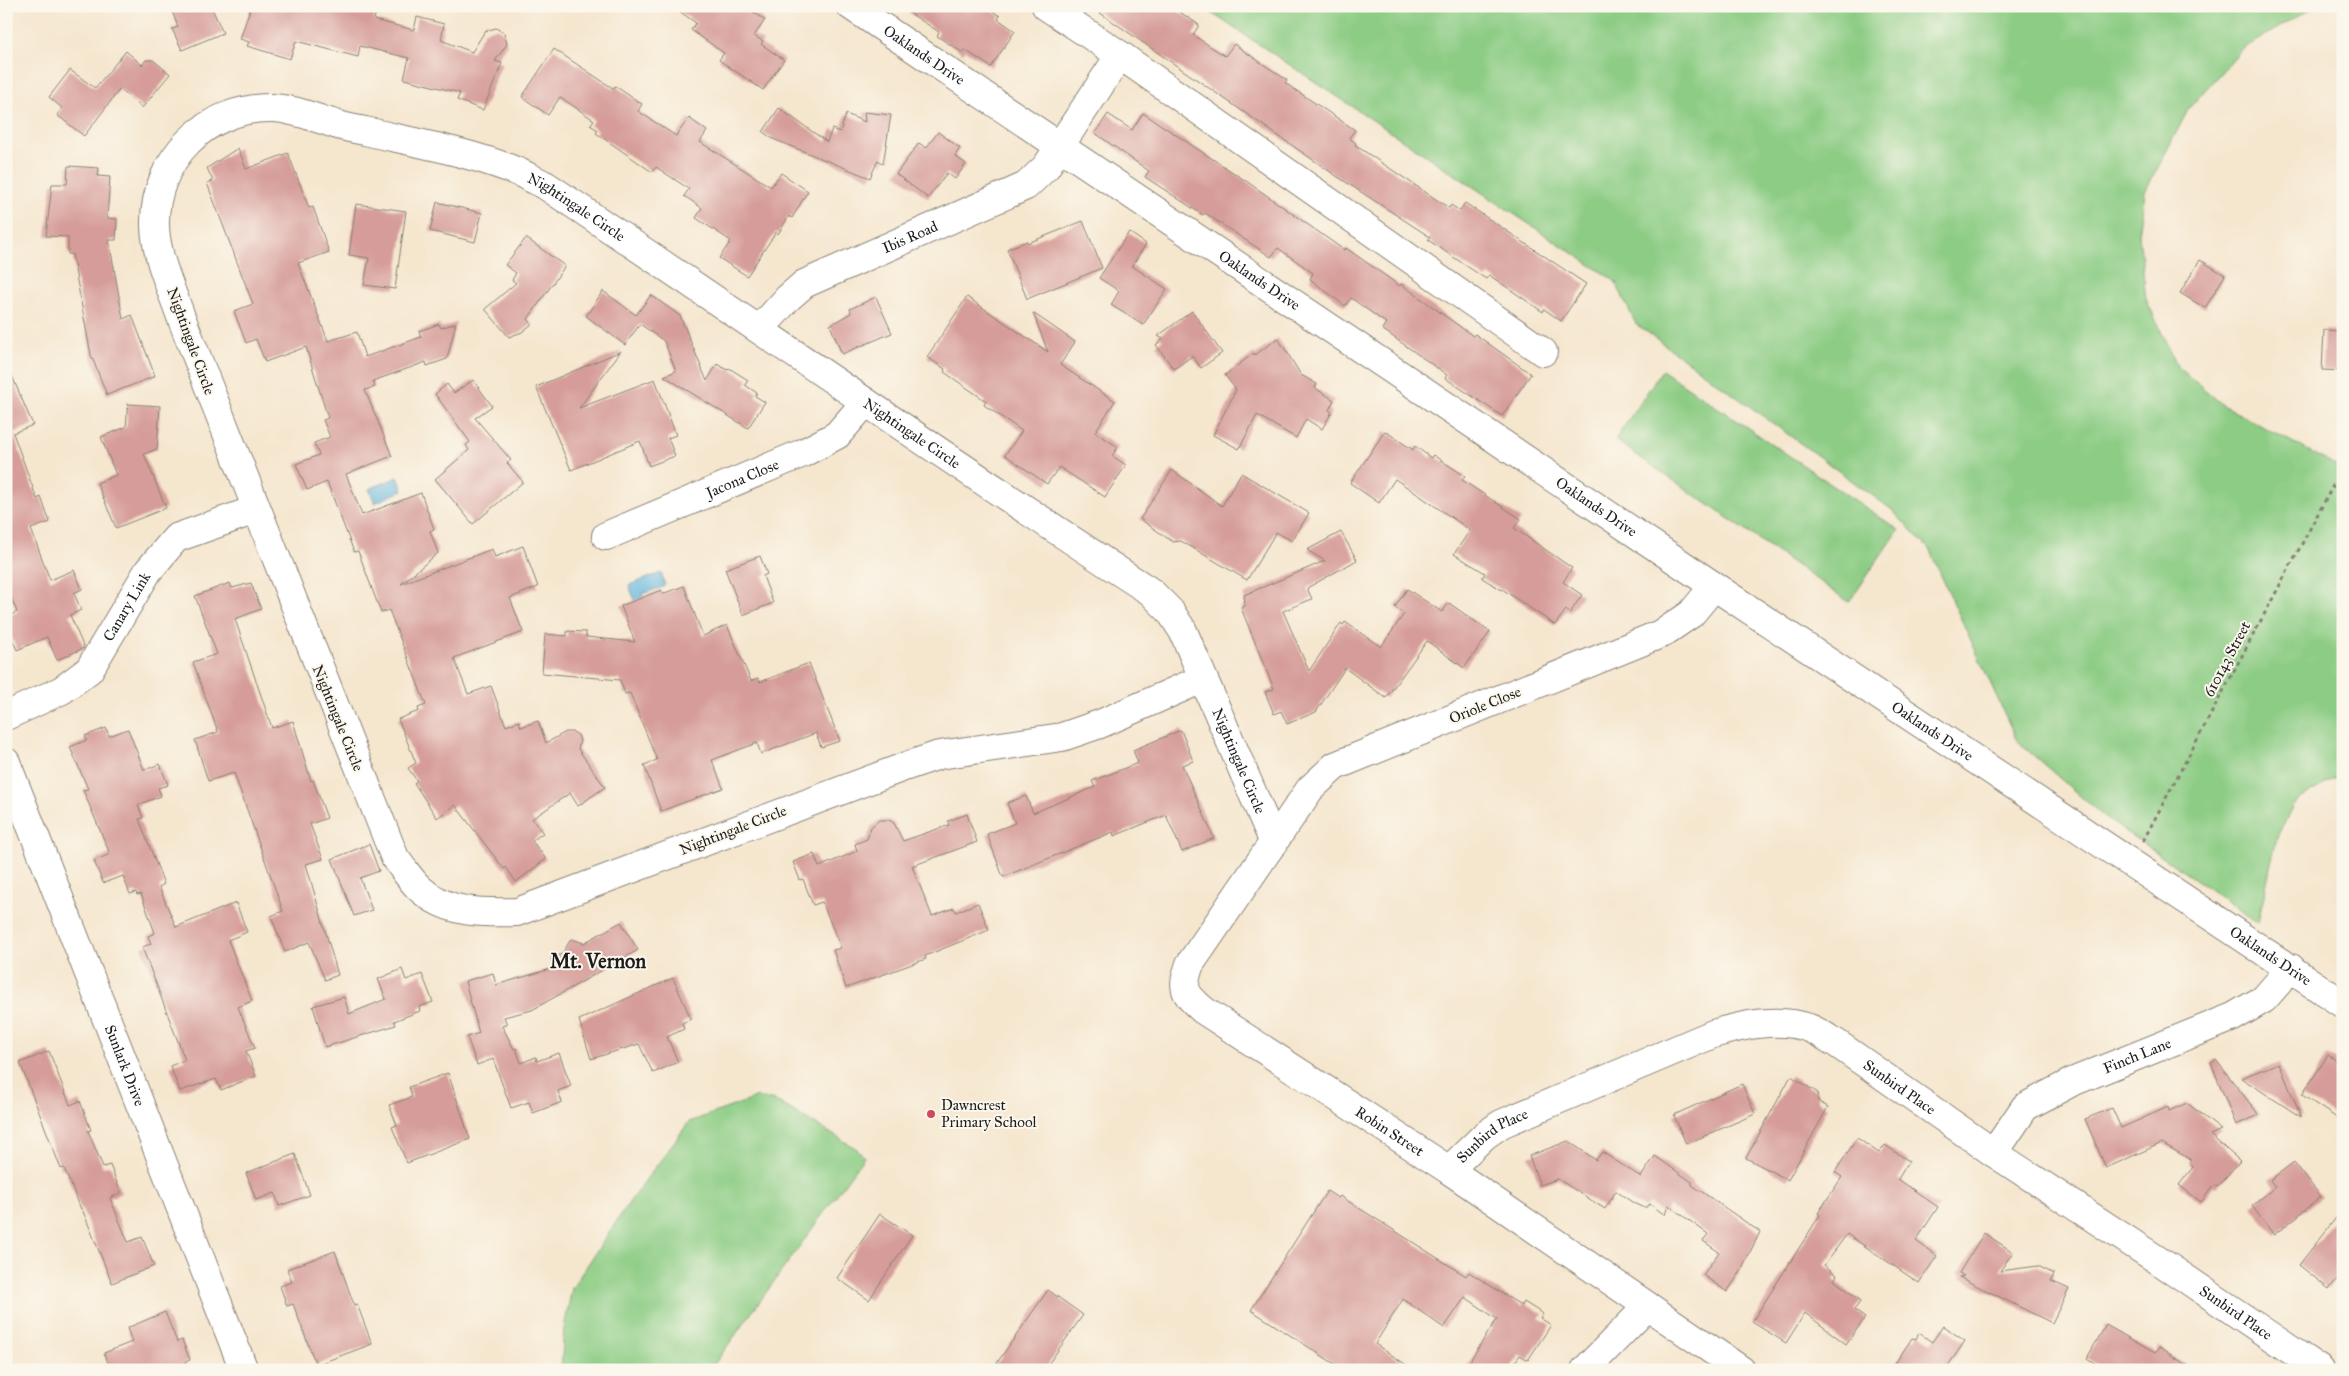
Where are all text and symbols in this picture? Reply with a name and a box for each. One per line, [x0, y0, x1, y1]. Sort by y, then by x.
street label: Oaklands Drive [880, 21, 968, 89]
street label: Nightingale Circle [525, 169, 629, 245]
street label: Ibis Road [880, 217, 941, 257]
street label: Oaklands Drive [1215, 247, 1303, 314]
street label: Nightingale Circle [163, 285, 219, 397]
street label: Nightingale Circle [860, 394, 964, 472]
street label: Jacona Close [701, 455, 782, 504]
street label: Oaklands Drive [1552, 473, 1640, 541]
street label: Canary Link [99, 569, 154, 645]
street label: 610143 Street [2200, 618, 2255, 700]
street label: Nightingale Circle [309, 662, 367, 774]
street label: Oriole Close [1446, 682, 1524, 728]
street label: Oaklands Drive [1888, 698, 1977, 765]
street label: Nightingale Circle [1208, 705, 1269, 816]
street label: Nightingale Circle [677, 801, 789, 859]
street label: Oaklands Drive [2226, 922, 2315, 989]
district label: Mt. Vernon [550, 949, 646, 973]
street label: Sunlark Drive [101, 1022, 149, 1109]
street label: Finch Lane [2101, 1034, 2174, 1077]
street label: Sunbird Place [1860, 1056, 1939, 1119]
place label: Dawncrest Primary School [941, 1096, 1038, 1131]
street label: Robin Street [1352, 1103, 1428, 1161]
street label: Sunbird Place [1453, 1105, 1531, 1167]
marker: Dawncrest Primary School [925, 1108, 937, 1120]
street label: Sunbird Place [2196, 1282, 2276, 1344]

